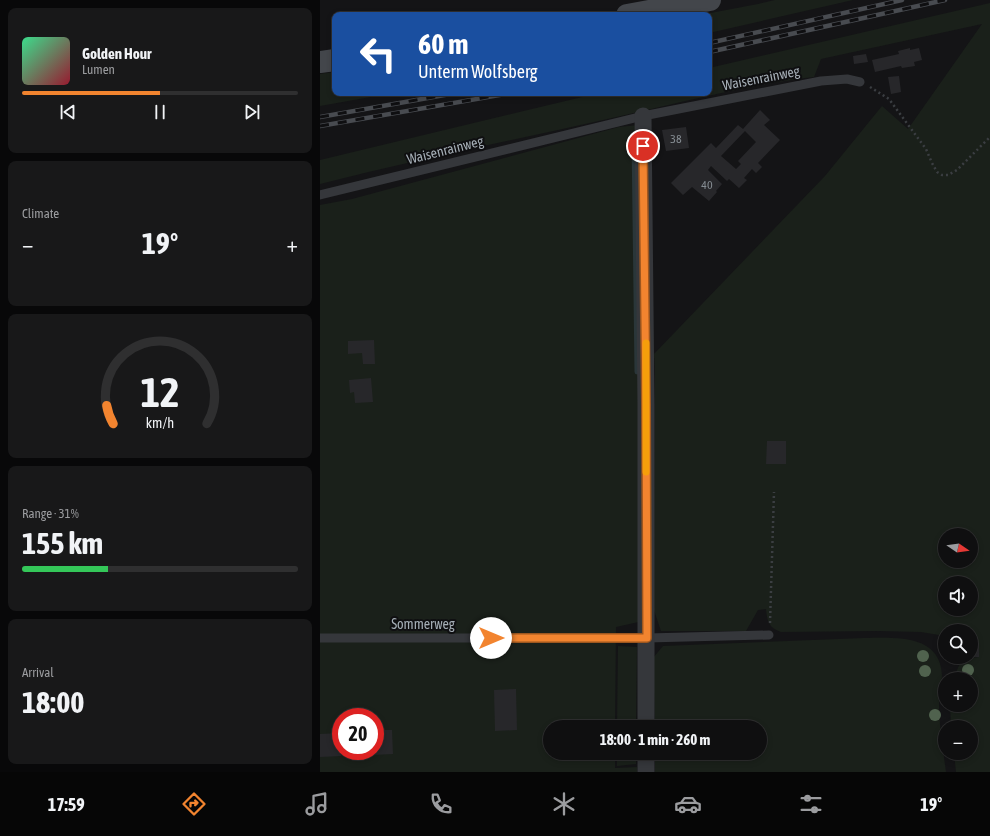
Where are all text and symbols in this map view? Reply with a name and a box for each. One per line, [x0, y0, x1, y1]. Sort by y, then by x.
icon: left [352, 28, 404, 80]
text: 60 m [418, 28, 468, 60]
text: Golden Hour [82, 45, 152, 62]
text: Unterm Wolfsberg [418, 61, 538, 82]
text: Lumen [82, 62, 115, 77]
street label: Waisenrainweg [721, 63, 801, 93]
icon: previous [57, 101, 79, 123]
icon: pause [149, 101, 171, 123]
icon: next [241, 101, 263, 123]
pin [626, 129, 660, 163]
house number: 38 [670, 132, 682, 146]
street label: Waisenrainweg [405, 133, 485, 167]
icon: arrive [632, 135, 654, 157]
house number: 40 [701, 178, 713, 192]
text: Climate [22, 206, 59, 221]
text: 19° [142, 226, 178, 260]
text: − [22, 231, 33, 257]
text: + [287, 231, 298, 257]
text: 12 [140, 368, 180, 416]
text: km/h [146, 415, 174, 431]
text: Range · 31% [22, 506, 79, 521]
text: 155 km [22, 526, 103, 560]
north arrow [938, 528, 978, 568]
map controls [938, 528, 978, 760]
button: sound [938, 576, 978, 616]
street label: Sommerweg [391, 616, 455, 632]
position arrow [470, 617, 512, 659]
button: search [938, 624, 978, 664]
text: Arrival [22, 665, 54, 680]
button: + [938, 672, 978, 712]
text: 18:00 [22, 685, 84, 719]
speed limit sign: 20 [332, 708, 384, 760]
button: − [938, 720, 978, 760]
text: 18:00 · 1 min · 260 m [600, 731, 710, 748]
icon: directions [180, 790, 208, 818]
icon: music [303, 790, 331, 818]
icon: phone [427, 790, 455, 818]
icon: climate [550, 790, 578, 818]
icon: car [674, 790, 702, 818]
icon: filters [797, 790, 825, 818]
text: 17:59 [48, 794, 85, 815]
text: 19° [920, 794, 942, 815]

